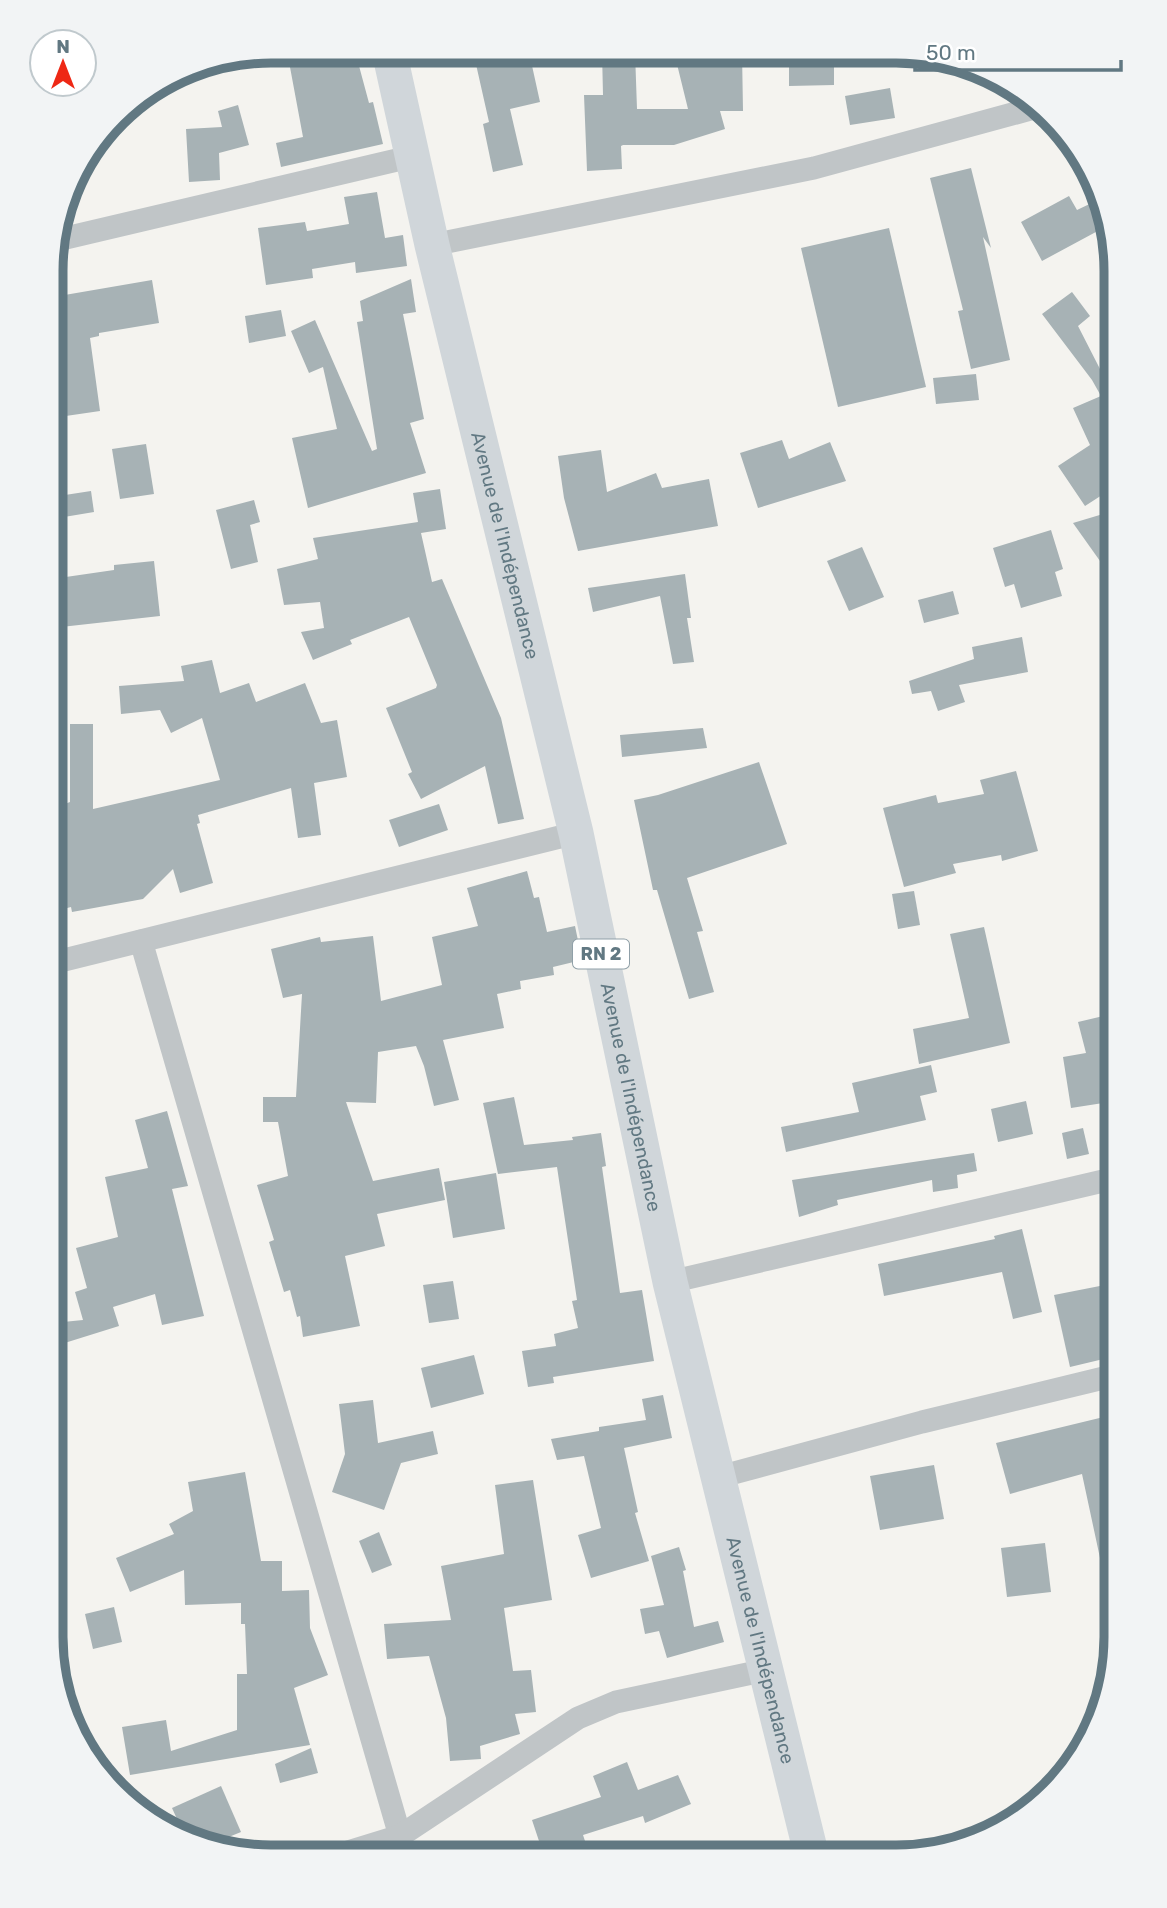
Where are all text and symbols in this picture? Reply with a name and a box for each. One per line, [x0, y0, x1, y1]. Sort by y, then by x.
north arrow [28, 28, 98, 98]
scale bar [915, 28, 1122, 72]
text: N [56, 35, 70, 58]
text: 50 m [926, 40, 976, 65]
street label: Avenue de l'Indépendance [467, 429, 544, 661]
road number: RN 2 [573, 939, 629, 968]
street label: Avenue de l'Indépendance [596, 981, 666, 1214]
street label: Avenue de l'Indépendance [722, 1534, 800, 1766]

